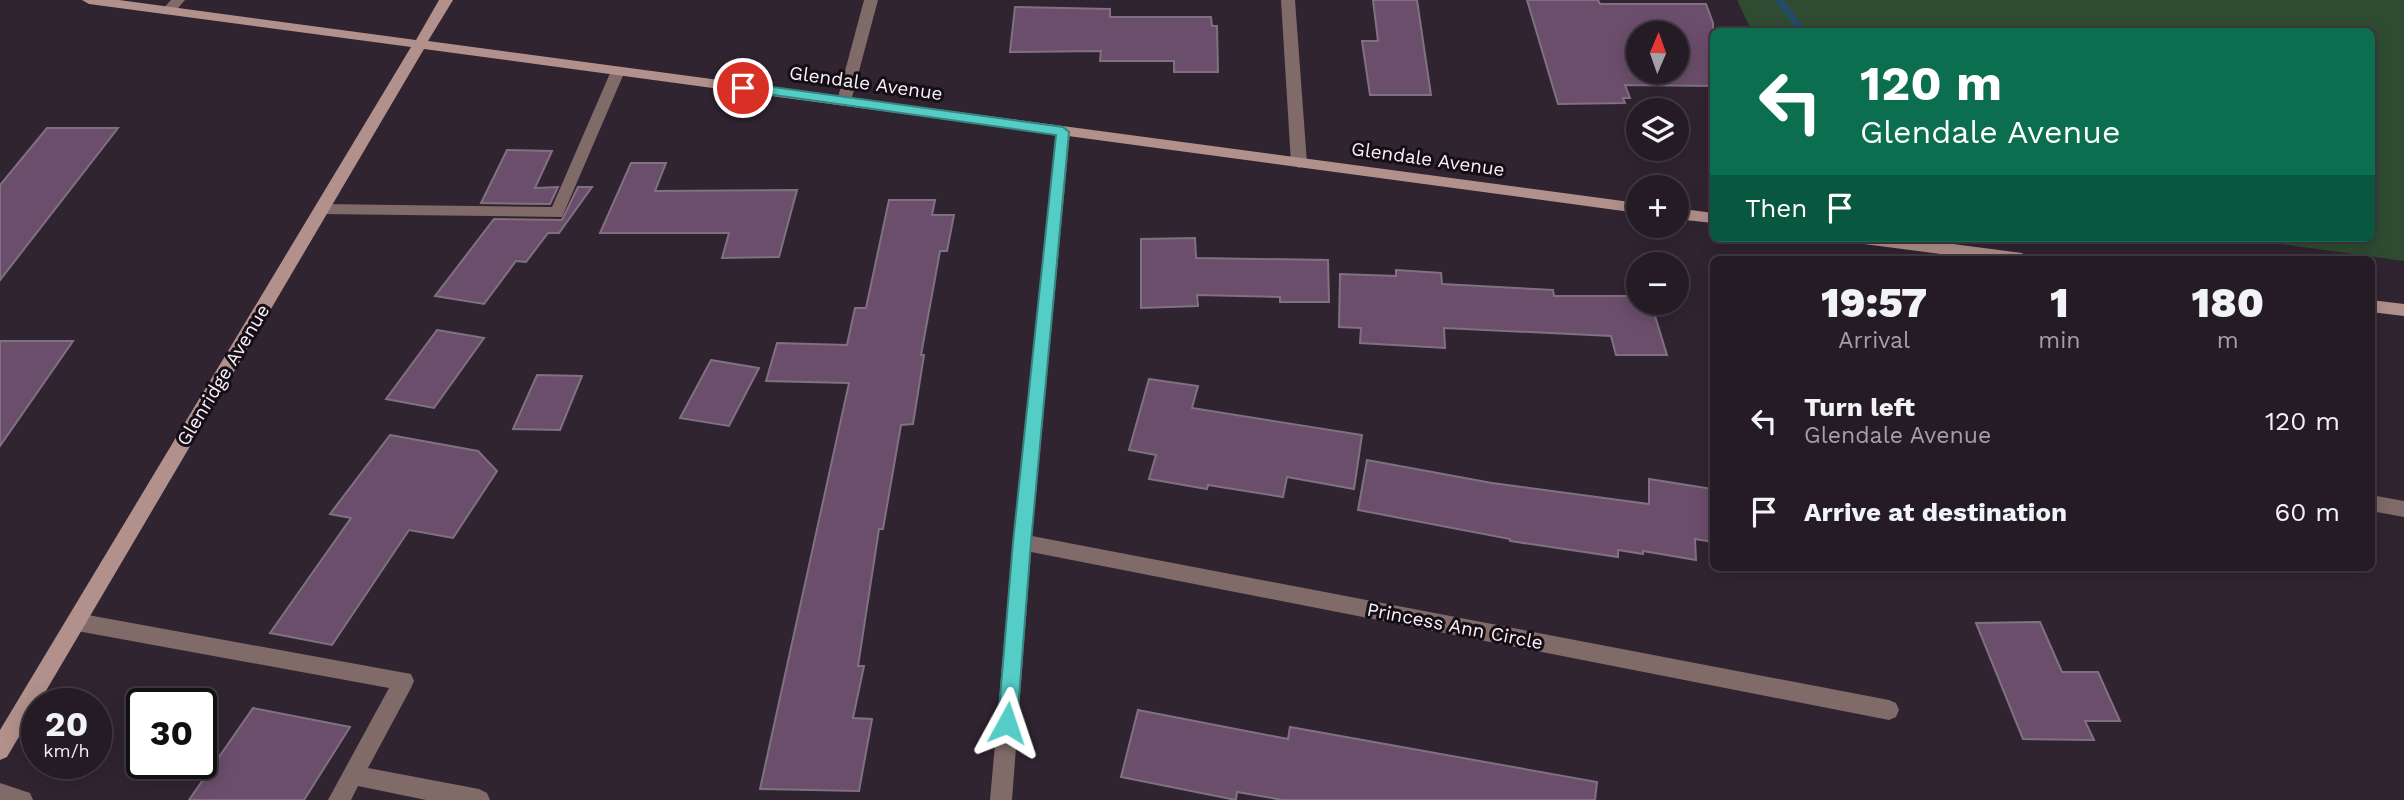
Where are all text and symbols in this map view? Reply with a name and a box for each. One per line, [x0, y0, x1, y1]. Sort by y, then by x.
north arrow [1626, 21, 1689, 84]
map controls [1626, 21, 1689, 315]
text: 120 m [1860, 54, 2002, 112]
icon: left [1745, 56, 1836, 147]
pin [713, 58, 773, 118]
street label: Glendale Avenue [788, 61, 944, 105]
icon: arrive [724, 69, 762, 107]
button: layers [1626, 98, 1689, 161]
text: Glendale Avenue [1860, 113, 2120, 151]
street label: Glendale Avenue [1350, 137, 1506, 181]
button: + [1626, 175, 1689, 238]
icon: arrive [1821, 189, 1859, 227]
text: Then [1745, 193, 1807, 223]
button: − [1626, 252, 1689, 315]
text: 19:57 [1821, 278, 1927, 327]
text: 1 [2050, 278, 2069, 327]
text: 180 [2191, 278, 2264, 327]
street label: Glenridge Avenue [172, 300, 274, 450]
text: Arrival [1838, 327, 1910, 354]
text: min [2038, 327, 2081, 354]
text: m [2217, 327, 2239, 354]
text: Turn left [1804, 392, 1915, 422]
icon: left [1745, 402, 1783, 440]
text: 120 m [2265, 406, 2340, 436]
text: Glendale Avenue [1804, 422, 1991, 449]
icon: arrive [1745, 493, 1783, 531]
text: Arrive at destination [1804, 497, 2067, 527]
text: 60 m [2274, 497, 2340, 527]
street label: Princess Ann Circle [1365, 598, 1545, 654]
position arrow [970, 686, 1044, 760]
speed limit sign: 30 [126, 688, 217, 779]
text: 20 [45, 703, 88, 745]
text: km/h [43, 740, 90, 761]

